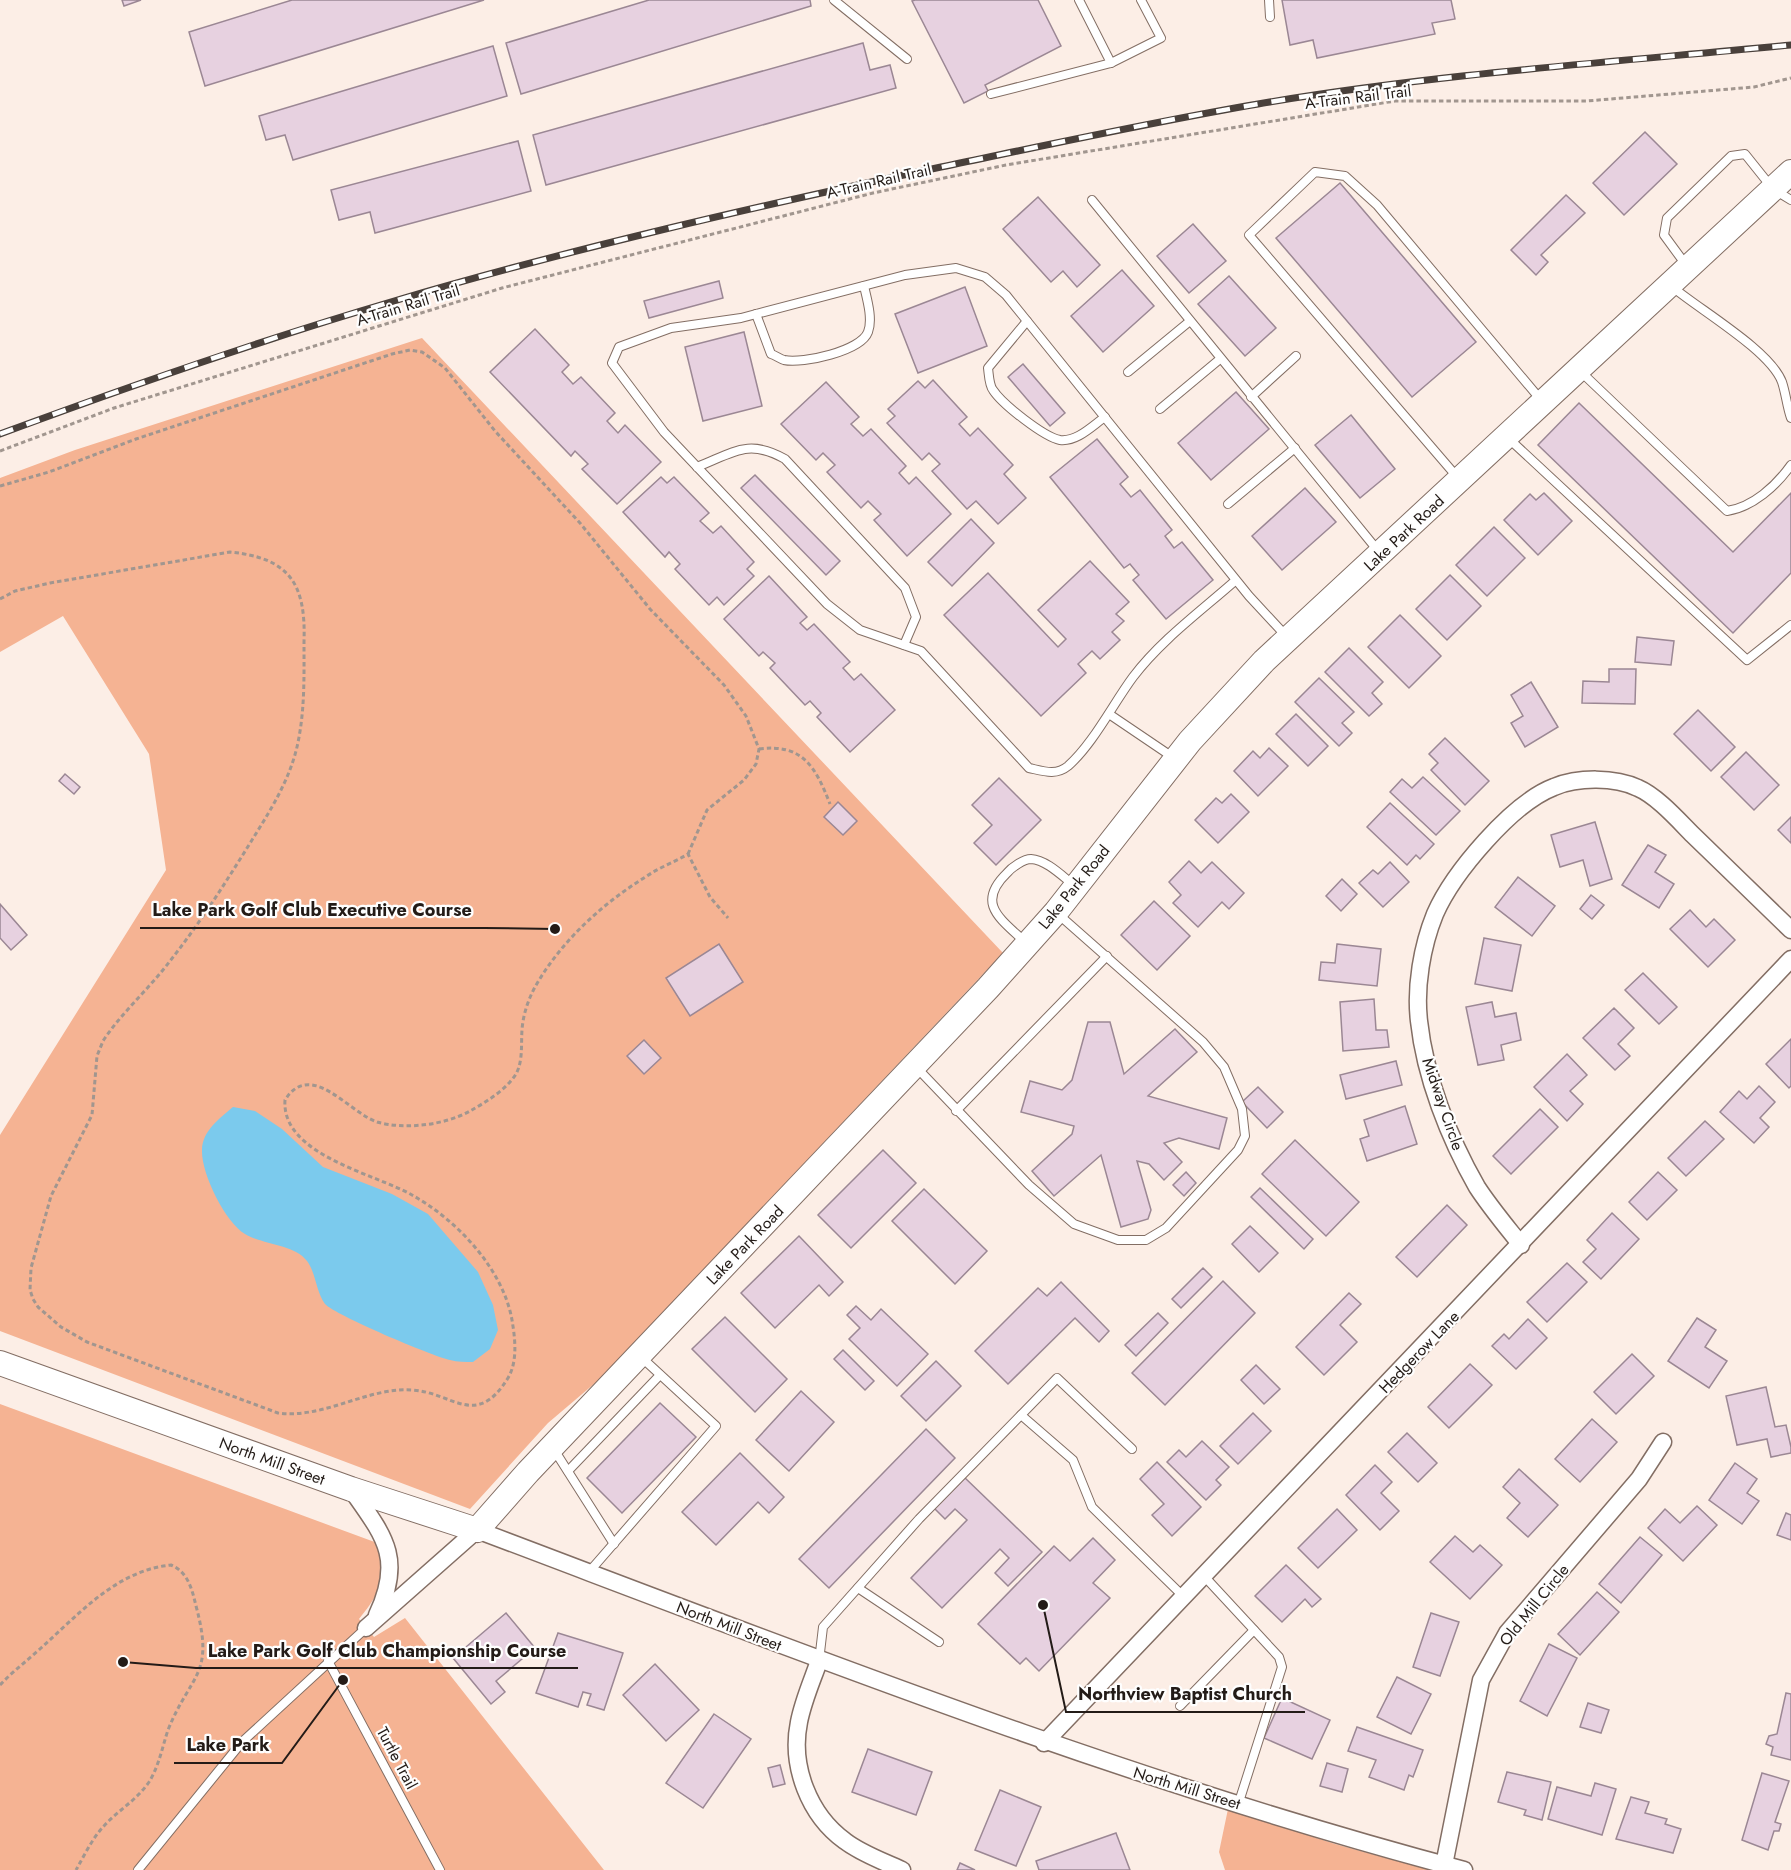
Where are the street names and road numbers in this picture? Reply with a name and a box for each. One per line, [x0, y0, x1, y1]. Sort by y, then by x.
street label: A-Train Rail Trail [1303, 79, 1413, 115]
street label: A-Train Rail Trail [824, 158, 934, 204]
street label: A-Train Rail Trail [353, 278, 463, 332]
street label: Lake Park Road [1359, 490, 1449, 576]
street label: Lake Park Road [1033, 840, 1115, 934]
street label: Midway Circle [1416, 1055, 1470, 1153]
street label: Lake Park Road [701, 1200, 789, 1290]
street label: Hedgerow Lane [1374, 1305, 1464, 1399]
street label: North Mill Street [216, 1431, 328, 1491]
street label: Old Mill Circle [1494, 1559, 1574, 1651]
street label: North Mill Street [673, 1595, 785, 1657]
street label: Turtle Trail [371, 1723, 423, 1793]
street label: North Mill Street [1131, 1761, 1244, 1815]

